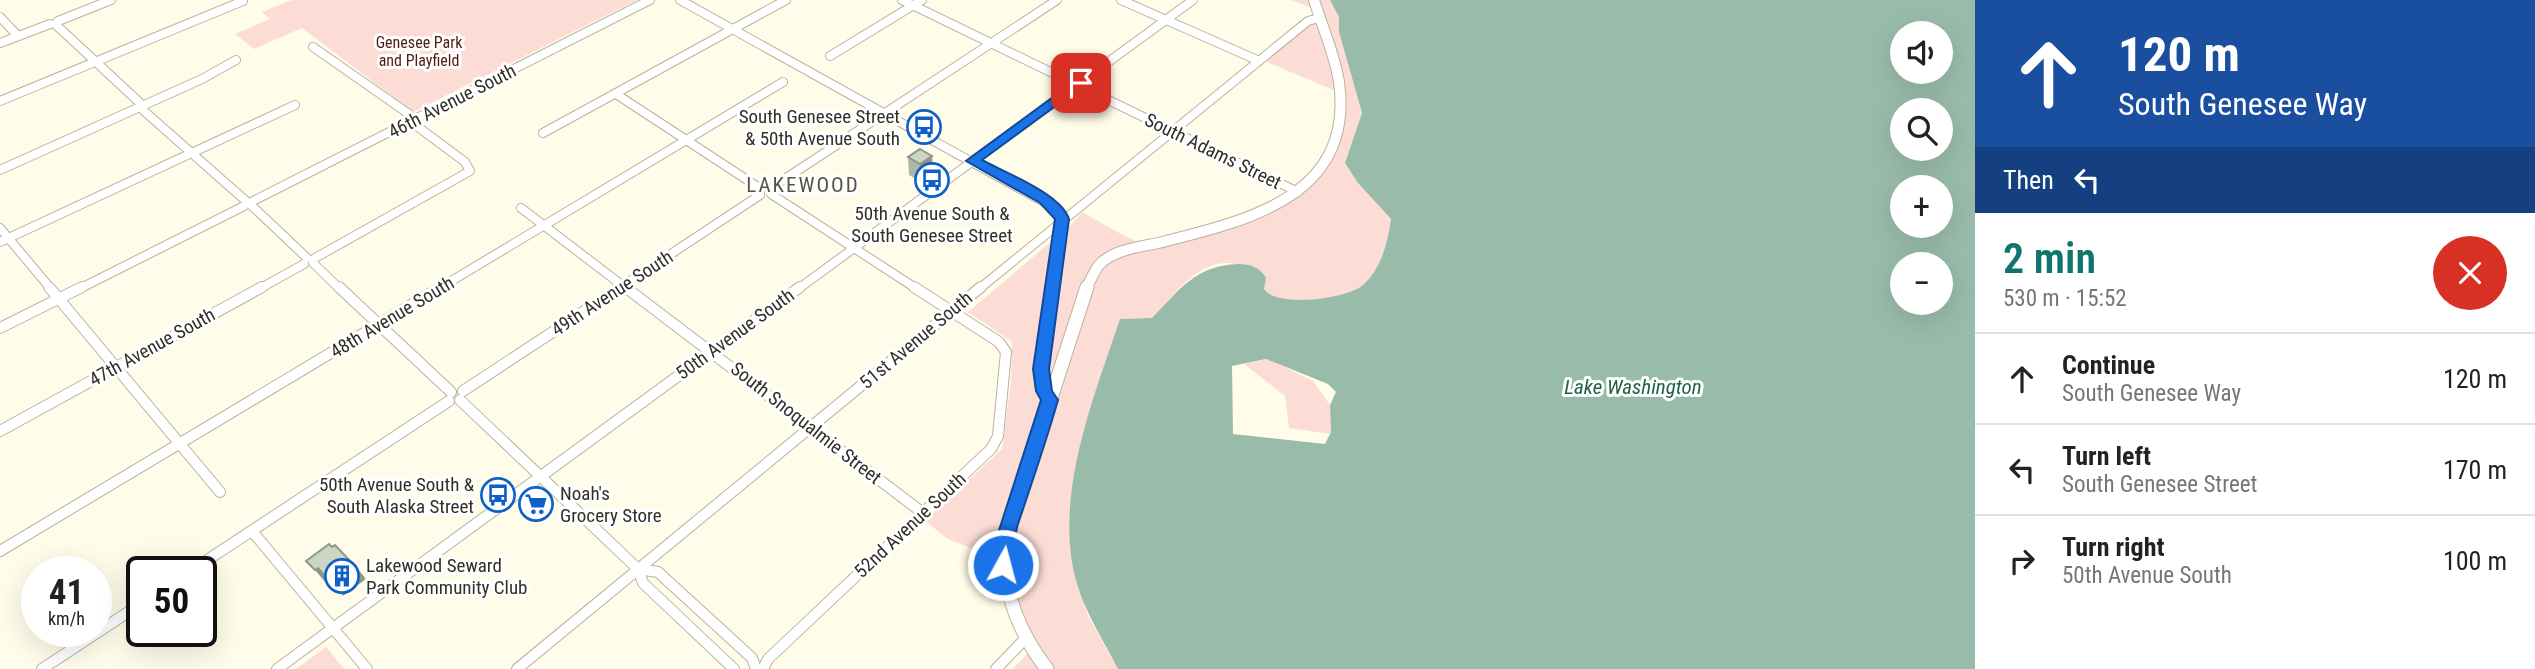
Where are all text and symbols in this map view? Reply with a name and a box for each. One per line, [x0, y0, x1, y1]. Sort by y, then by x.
map controls [1890, 21, 1953, 315]
button: sound [1890, 21, 1953, 84]
text: 120 m [2118, 26, 2240, 83]
icon: ahead [2003, 28, 2094, 119]
park label: Genesee Park and Playfield [376, 33, 463, 70]
pin [1051, 53, 1111, 113]
street label: 46th Avenue South [384, 59, 520, 143]
icon: arrive [1062, 64, 1100, 102]
text: South Genesee Way [2118, 85, 2367, 123]
button: search [1890, 98, 1953, 161]
place label: South Genesee Street & 50th Avenue South [739, 105, 900, 150]
bus stop icon: South Genesee Street & 50th Avenue South [905, 108, 943, 146]
street label: South Adams Street [1141, 108, 1285, 194]
bus stop icon: 50th Avenue South & South Genesee Street [913, 161, 951, 199]
icon: left [2068, 161, 2106, 199]
text: Then [2003, 165, 2054, 195]
district label: LAKEWOOD [746, 173, 860, 197]
button: + [1890, 175, 1953, 238]
place label: 50th Avenue South & South Genesee Street [851, 202, 1013, 247]
text: 2 min [2003, 234, 2096, 283]
button: close [2433, 236, 2507, 310]
street label: 49th Avenue South [547, 245, 677, 341]
button: − [1890, 252, 1953, 315]
street label: 48th Avenue South [326, 271, 458, 363]
street label: 50th Avenue South [671, 283, 799, 385]
text: 530 m · 15:52 [2003, 285, 2127, 312]
street label: 51st Avenue South [855, 286, 977, 394]
street label: 47th Avenue South [85, 303, 219, 391]
text: Continue [2062, 350, 2155, 380]
street label: South Snoqualmie Street [726, 357, 886, 489]
icon: ahead [2003, 360, 2041, 398]
text: 120 m [2443, 364, 2507, 394]
water label: Lake Washington [1564, 375, 1702, 399]
text: South Genesee Way [2062, 380, 2241, 407]
text: Turn left [2062, 441, 2151, 471]
icon: left [2003, 451, 2041, 489]
text: 170 m [2443, 455, 2507, 485]
street label: 52nd Avenue South [849, 467, 971, 583]
text: South Genesee Street [2062, 471, 2257, 498]
place label: 50th Avenue South & South Alaska Street [319, 473, 475, 518]
bus stop icon: 50th Avenue South & South Alaska Street [479, 476, 517, 514]
place label: Noah's Grocery Store [560, 482, 662, 527]
supermarket icon: Noah's Grocery Store [517, 485, 555, 523]
position arrow [966, 528, 1040, 602]
text: Turn right [2062, 532, 2164, 562]
icon: right [2003, 542, 2041, 580]
text: 100 m [2443, 546, 2507, 576]
place label: Lakewood Seward Park Community Club [366, 554, 528, 599]
speed limit sign: 50 [126, 556, 217, 647]
building icon: Lakewood Seward Park Community Club [323, 557, 361, 595]
text: 50th Avenue South [2062, 562, 2232, 589]
text: 41 [49, 572, 84, 613]
text: km/h [48, 608, 85, 629]

